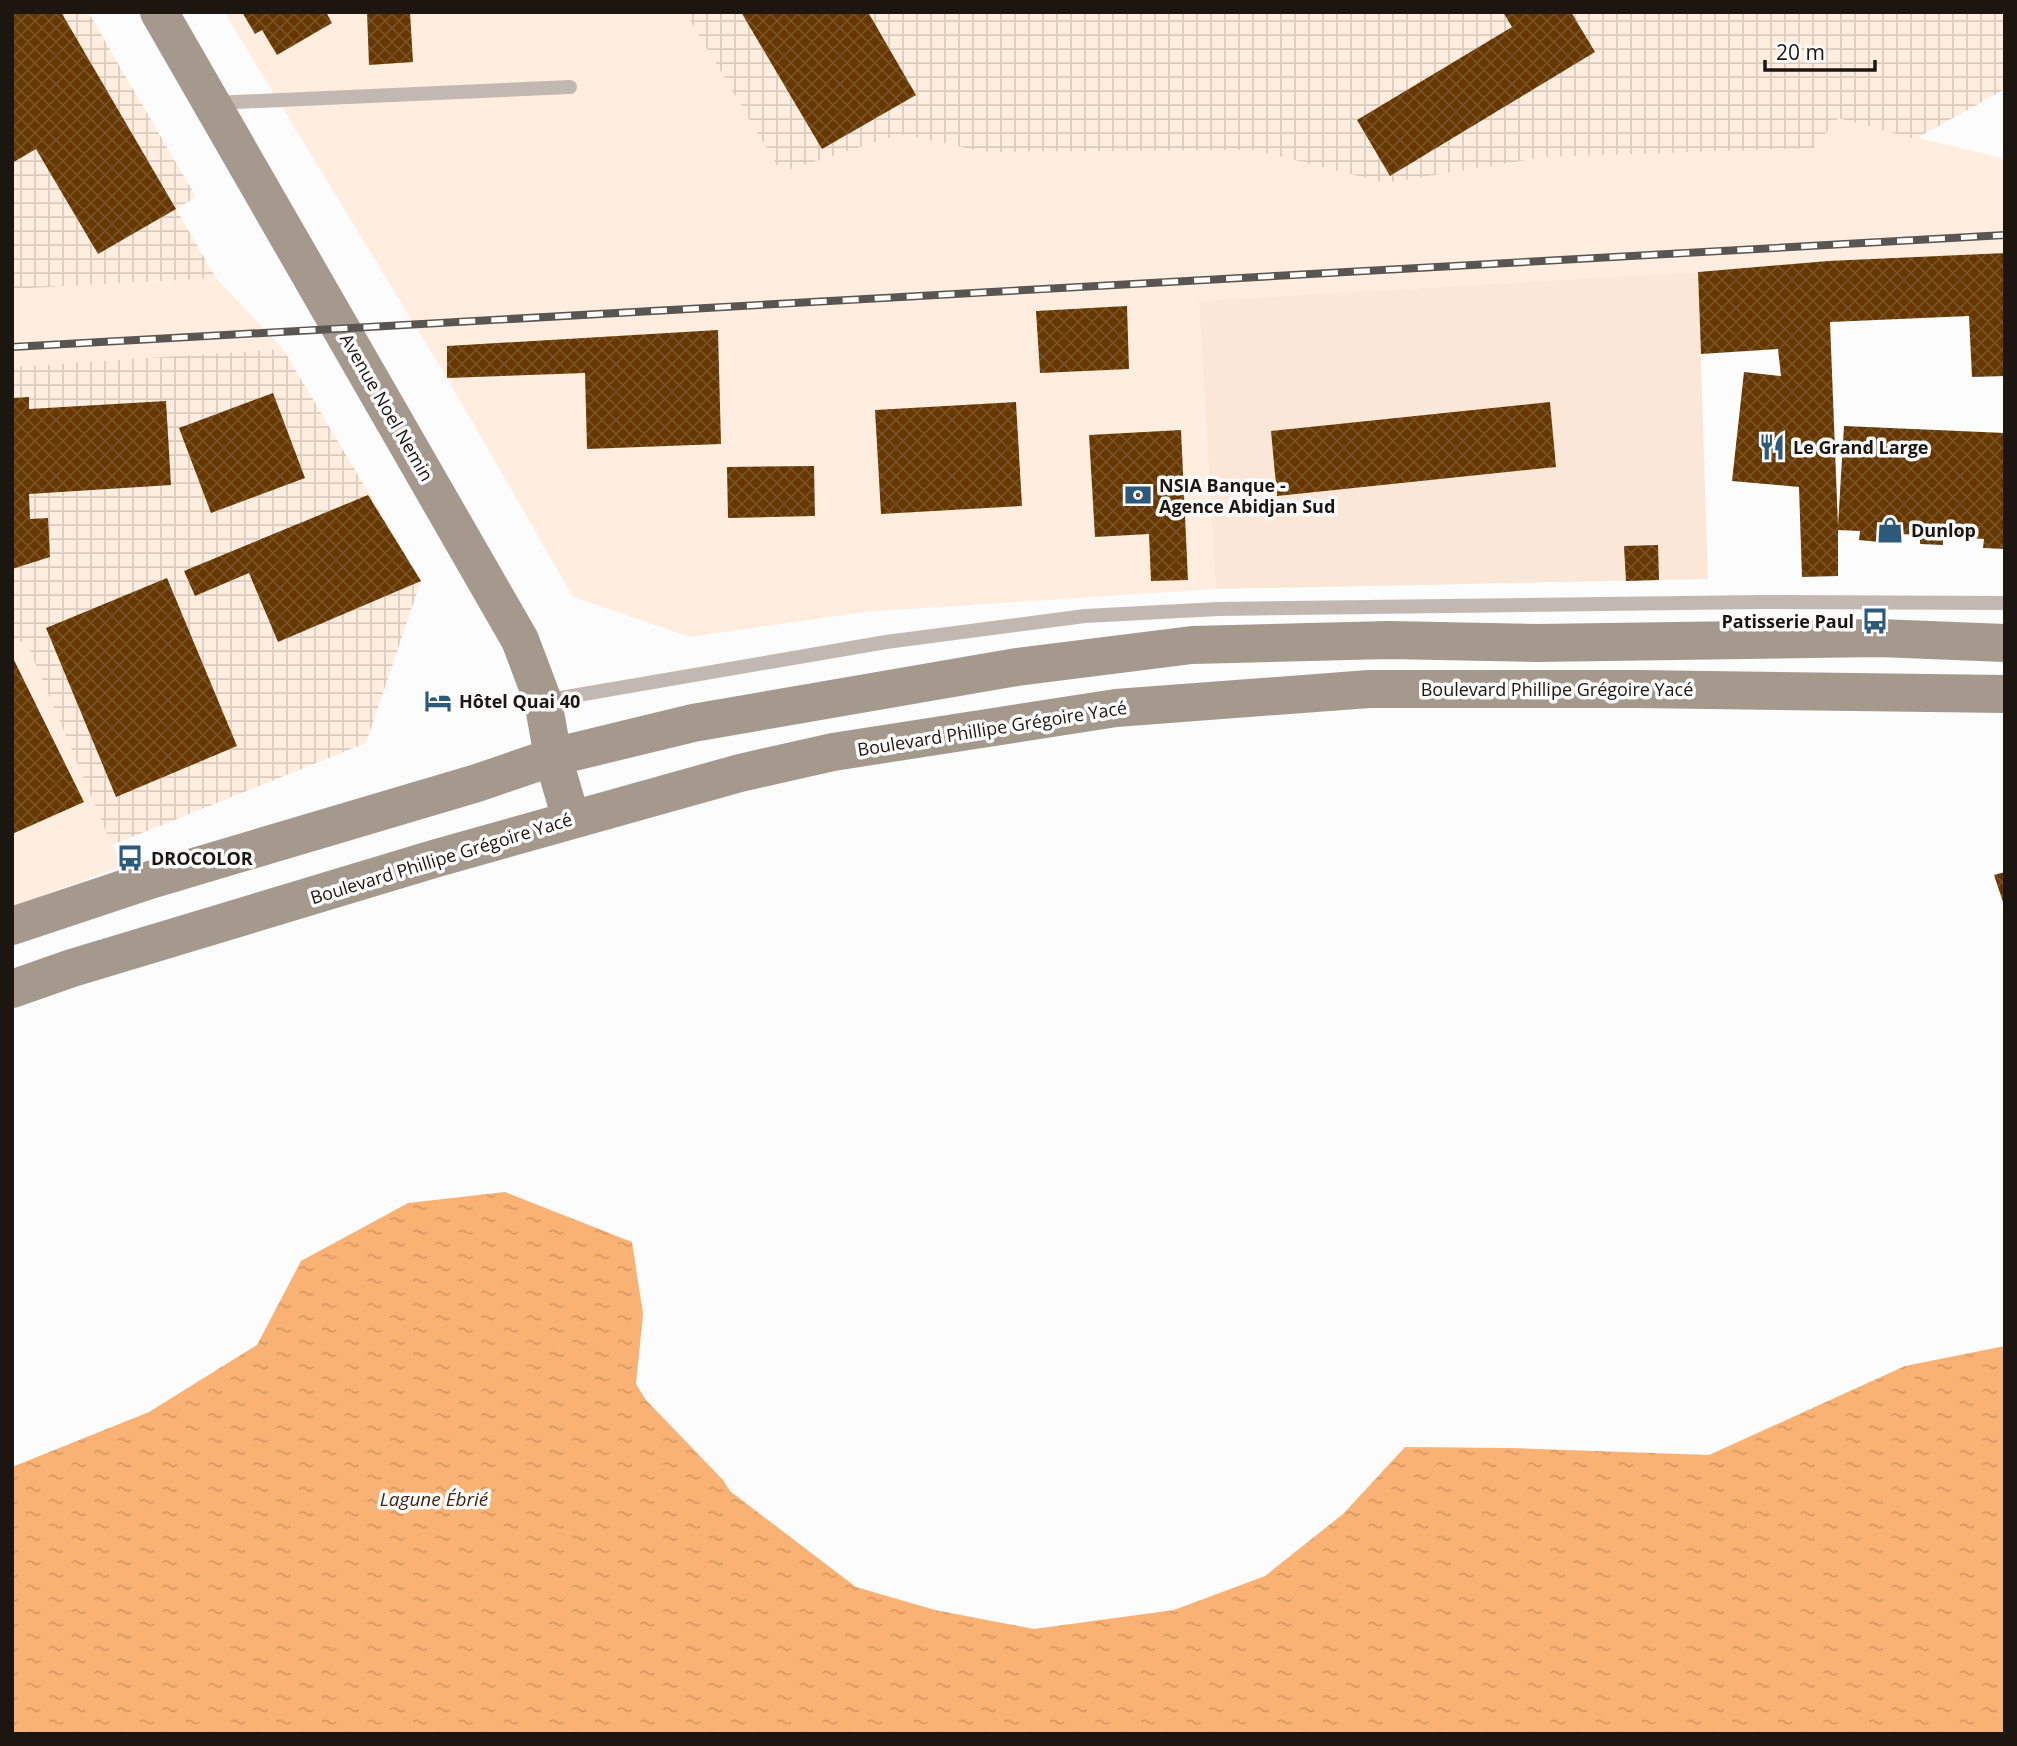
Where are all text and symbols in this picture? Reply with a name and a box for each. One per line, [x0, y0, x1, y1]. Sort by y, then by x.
scale bar [1765, 28, 1875, 72]
text: 20 m [1776, 38, 1825, 66]
street label: Avenue Noel Nemin [335, 329, 439, 485]
restaurant icon: Le Grand Large [1757, 432, 1787, 462]
place label: Le Grand Large [1793, 435, 1928, 459]
place label: NSIA Banque - Agence Abidjan Sud [1159, 473, 1335, 518]
bank icon: NSIA Banque - Agence Abidjan Sud [1123, 480, 1153, 510]
shop icon: Dunlop [1875, 515, 1905, 545]
place label: Dunlop [1911, 518, 1976, 542]
bus stop icon: Patisserie Paul [1860, 606, 1890, 636]
place label: Patisserie Paul [1722, 609, 1854, 633]
street label: Boulevard Phillipe Grégoire Yacé [1421, 677, 1693, 701]
hotel icon: Hôtel Quai 40 [423, 686, 453, 716]
place label: Hôtel Quai 40 [459, 689, 580, 713]
street label: Boulevard Phillipe Grégoire Yacé [855, 695, 1129, 761]
street label: Boulevard Phillipe Grégoire Yacé [307, 807, 575, 909]
bus stop icon: DROCOLOR [115, 843, 145, 873]
place label: DROCOLOR [151, 846, 253, 870]
water label: Lagune Ébrié [380, 1486, 489, 1512]

